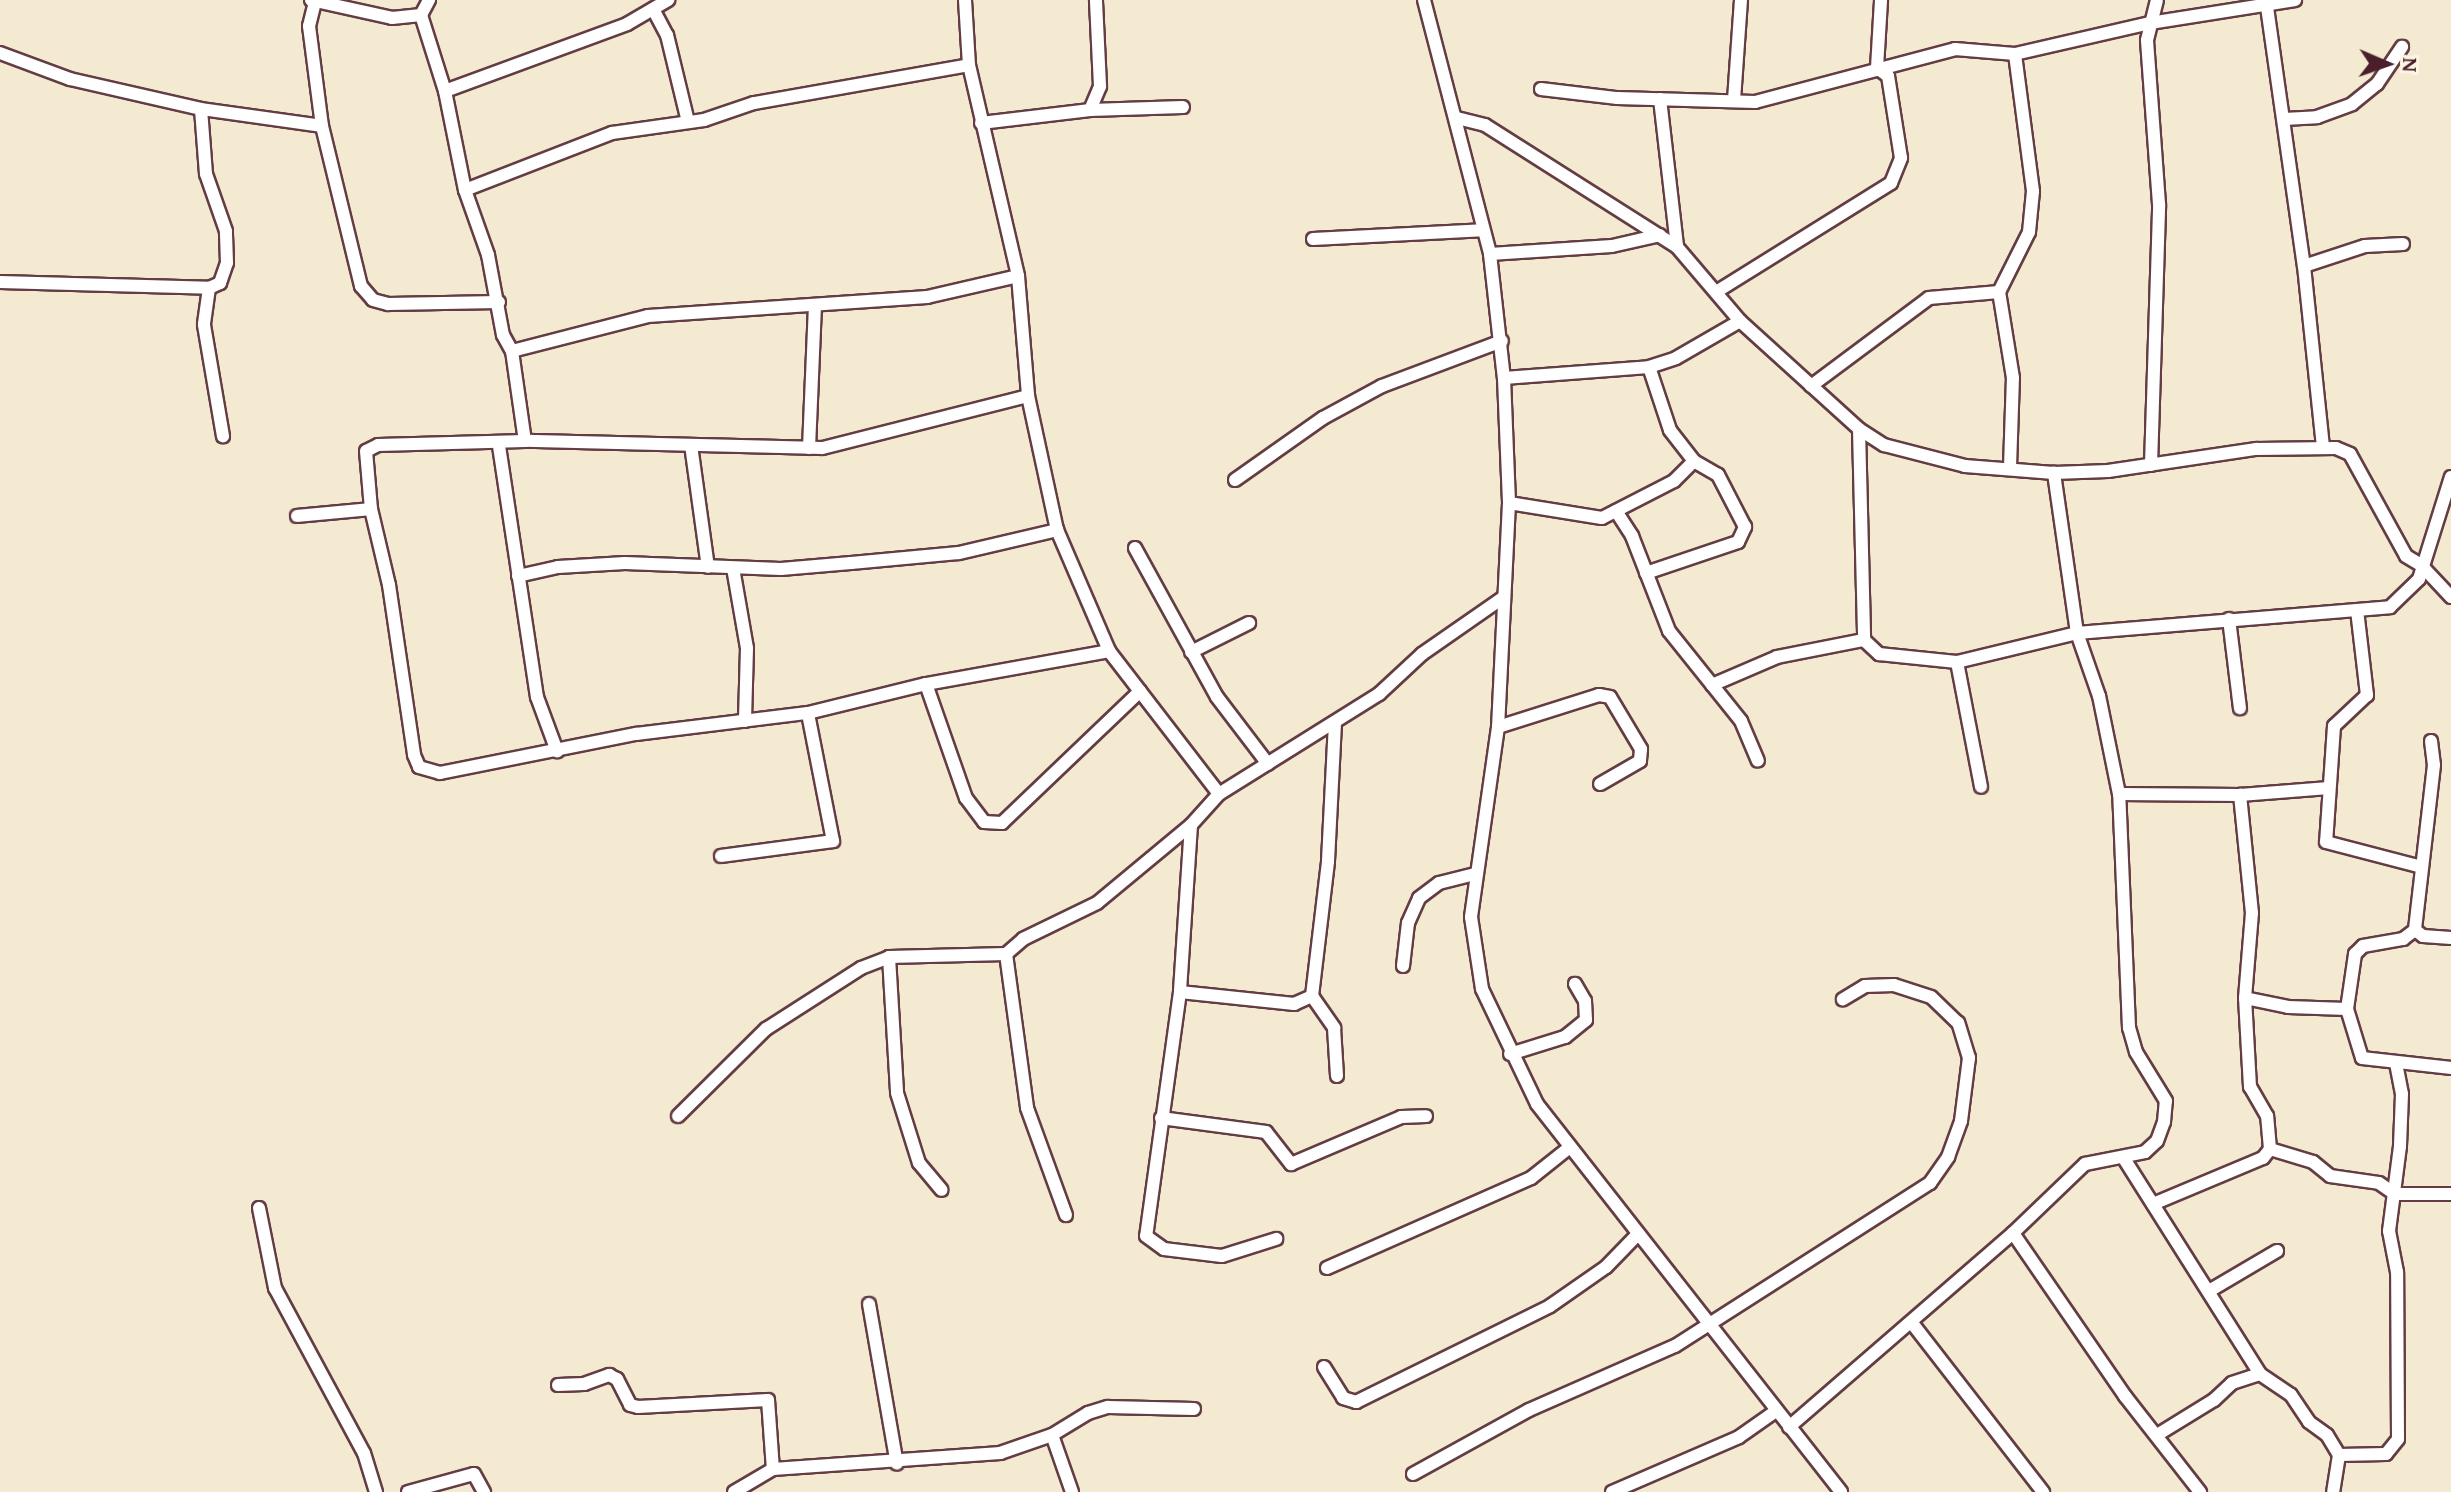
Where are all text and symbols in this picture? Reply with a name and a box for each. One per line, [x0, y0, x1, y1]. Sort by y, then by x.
north arrow [2347, 24, 2427, 104]
text: N [2395, 57, 2427, 73]

